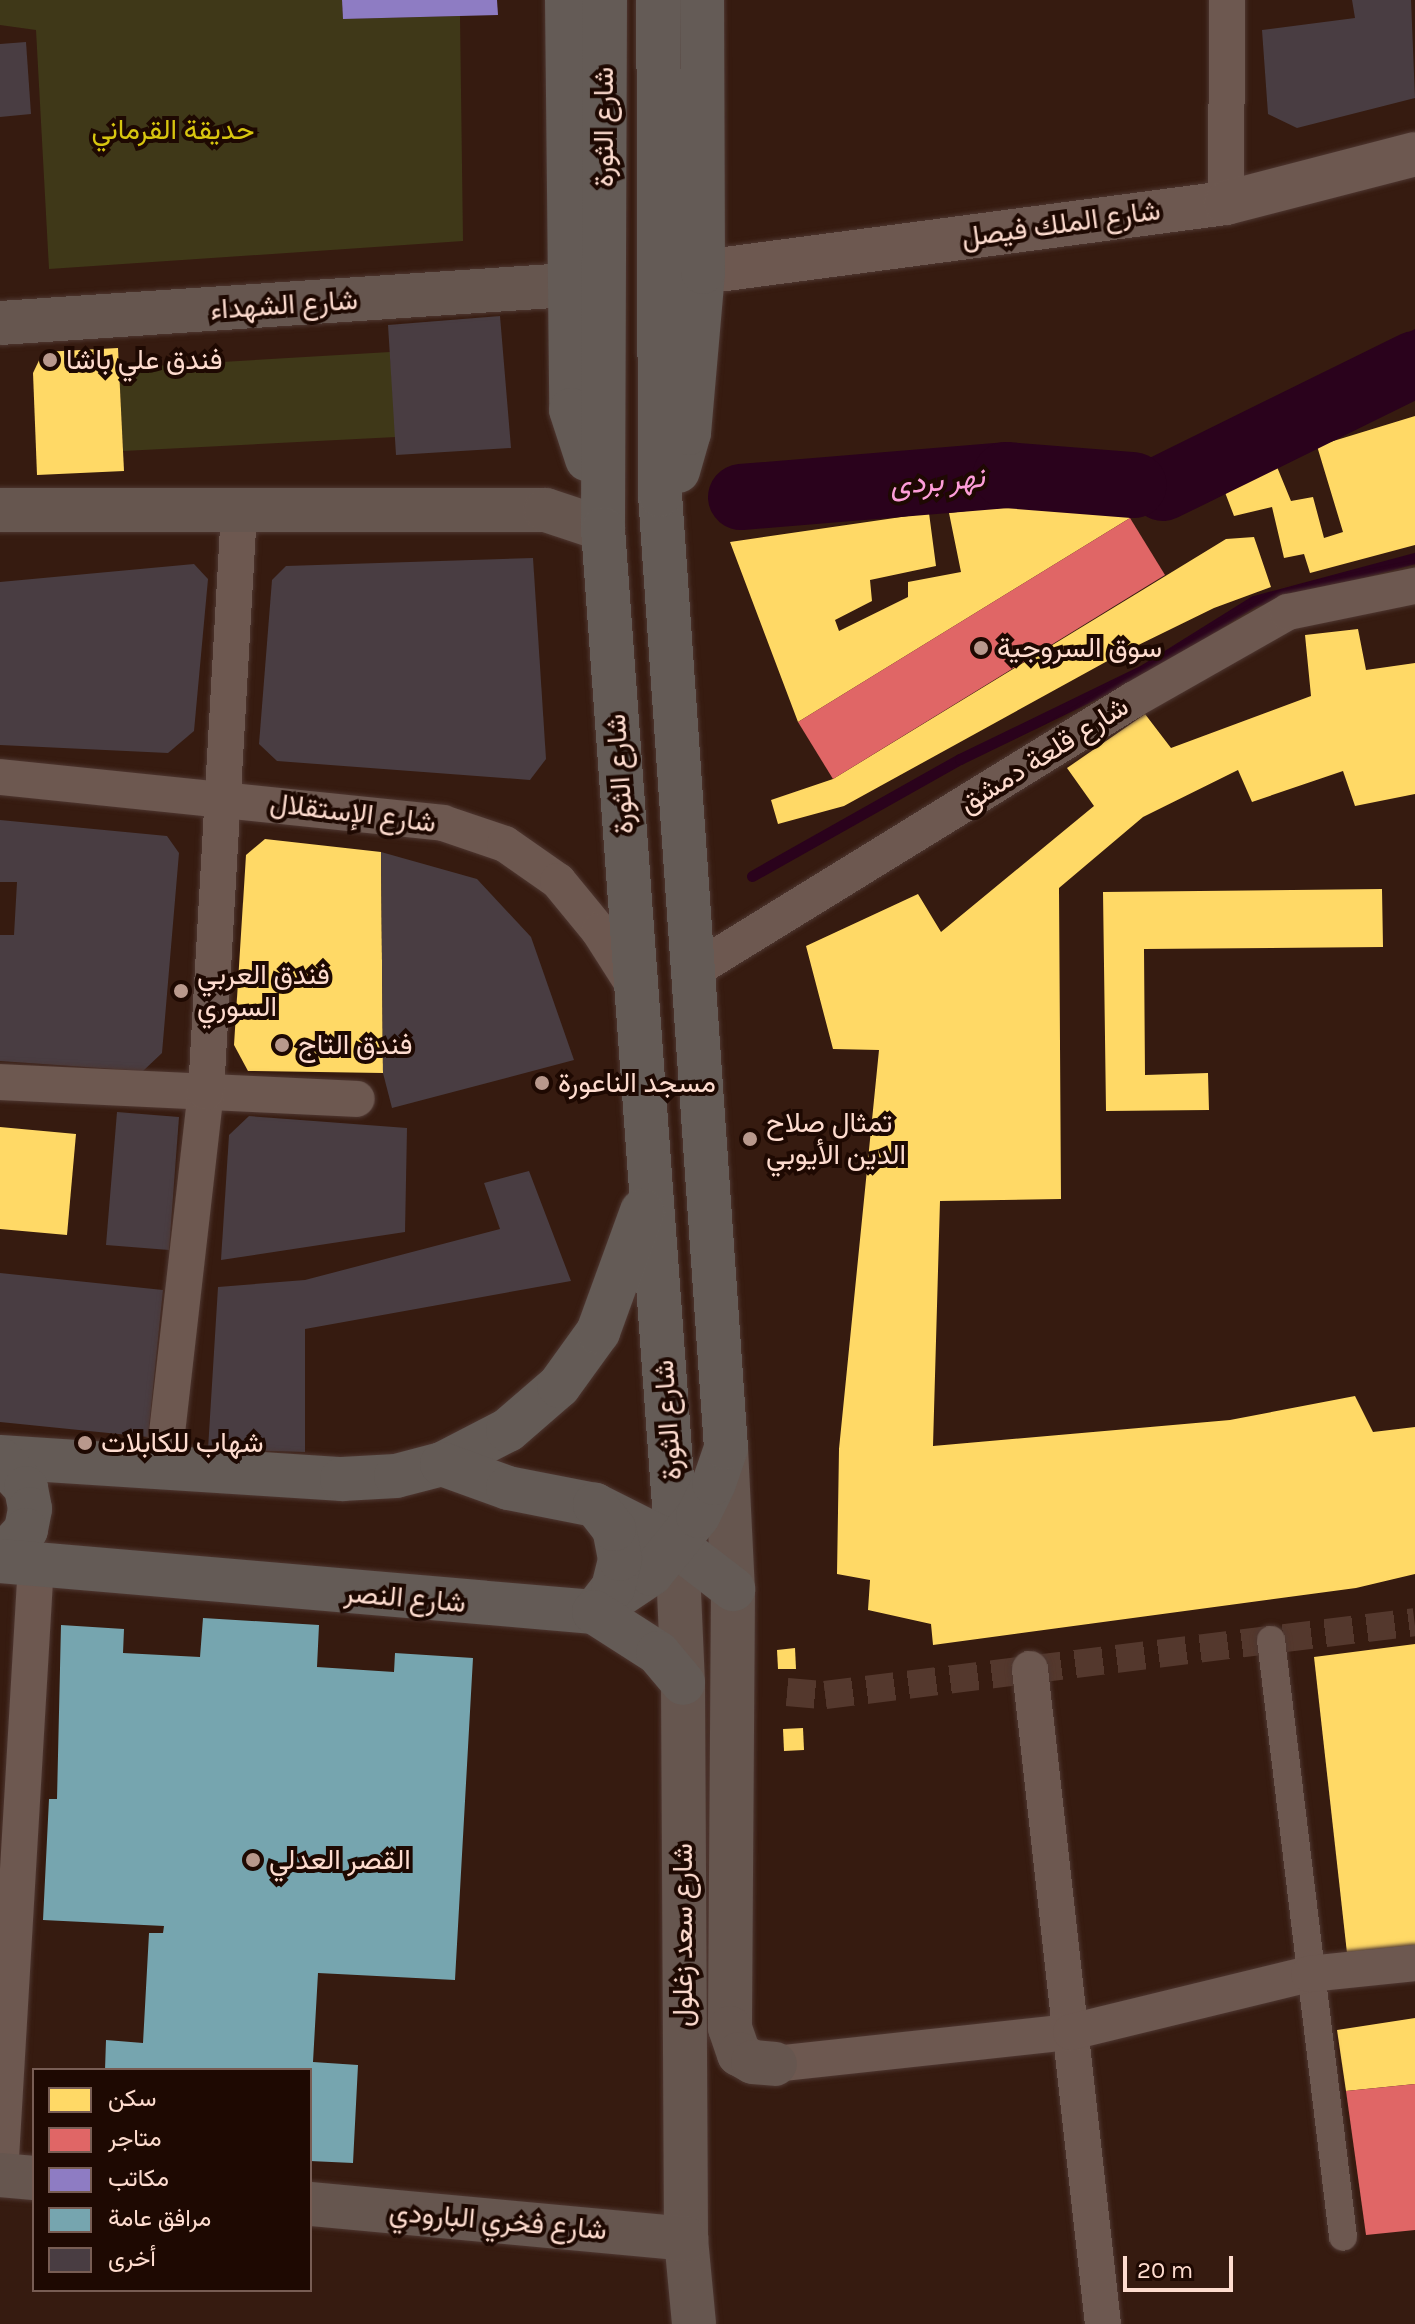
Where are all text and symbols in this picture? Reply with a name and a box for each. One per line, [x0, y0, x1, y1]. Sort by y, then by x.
street label: شارع الثورة [587, 67, 621, 187]
park label: حديقة القرماني [91, 113, 255, 147]
street label: شارع الملك فيصل [959, 193, 1163, 255]
street label: شارع الشهداء [209, 283, 359, 327]
place label: فندق علي باشا [66, 343, 222, 377]
marker: فندق علي باشا [41, 351, 59, 369]
water label: نهر بردى [888, 459, 986, 503]
place label: سوق السروجية [997, 631, 1162, 665]
marker: سوق السروجية [972, 639, 990, 657]
street label: شارع قلعة دمشق [953, 690, 1135, 820]
street label: شارع الثورة [599, 713, 641, 835]
street label: شارع الإستقلال [268, 786, 438, 840]
place label: فندق العربي السوري [197, 958, 330, 1024]
marker: فندق العربي السوري [172, 982, 190, 1000]
place label: فندق التاج [298, 1028, 412, 1062]
marker: فندق التاج [273, 1036, 291, 1054]
place label: مسجد الناعورة [558, 1066, 716, 1100]
marker: مسجد الناعورة [533, 1074, 551, 1092]
place label: تمثال صلاح الدين الأيوبي [766, 1106, 906, 1172]
marker: تمثال صلاح الدين الأيوبي [741, 1130, 759, 1148]
street label: شارع الثورة [647, 1359, 689, 1481]
place label: شهاب للكابلات [101, 1426, 264, 1460]
marker: شهاب للكابلات [76, 1434, 94, 1452]
street label: شارع النصر [343, 1576, 467, 1620]
place label: القصر العدلي [269, 1843, 411, 1877]
street label: شارع سعد زغلول [666, 1843, 700, 2027]
marker: القصر العدلي [244, 1851, 262, 1869]
legend [32, 2068, 312, 2292]
text: سكن [108, 2084, 157, 2112]
text: متاجر [108, 2124, 162, 2152]
text: مكاتب [108, 2164, 169, 2192]
street label: شارع فخري البارودي [388, 2195, 608, 2247]
text: مرافق عامة [108, 2204, 211, 2232]
scale bar [1127, 2240, 1237, 2290]
text: أخرى [108, 2244, 156, 2272]
text: 20 m [1137, 2256, 1193, 2284]

